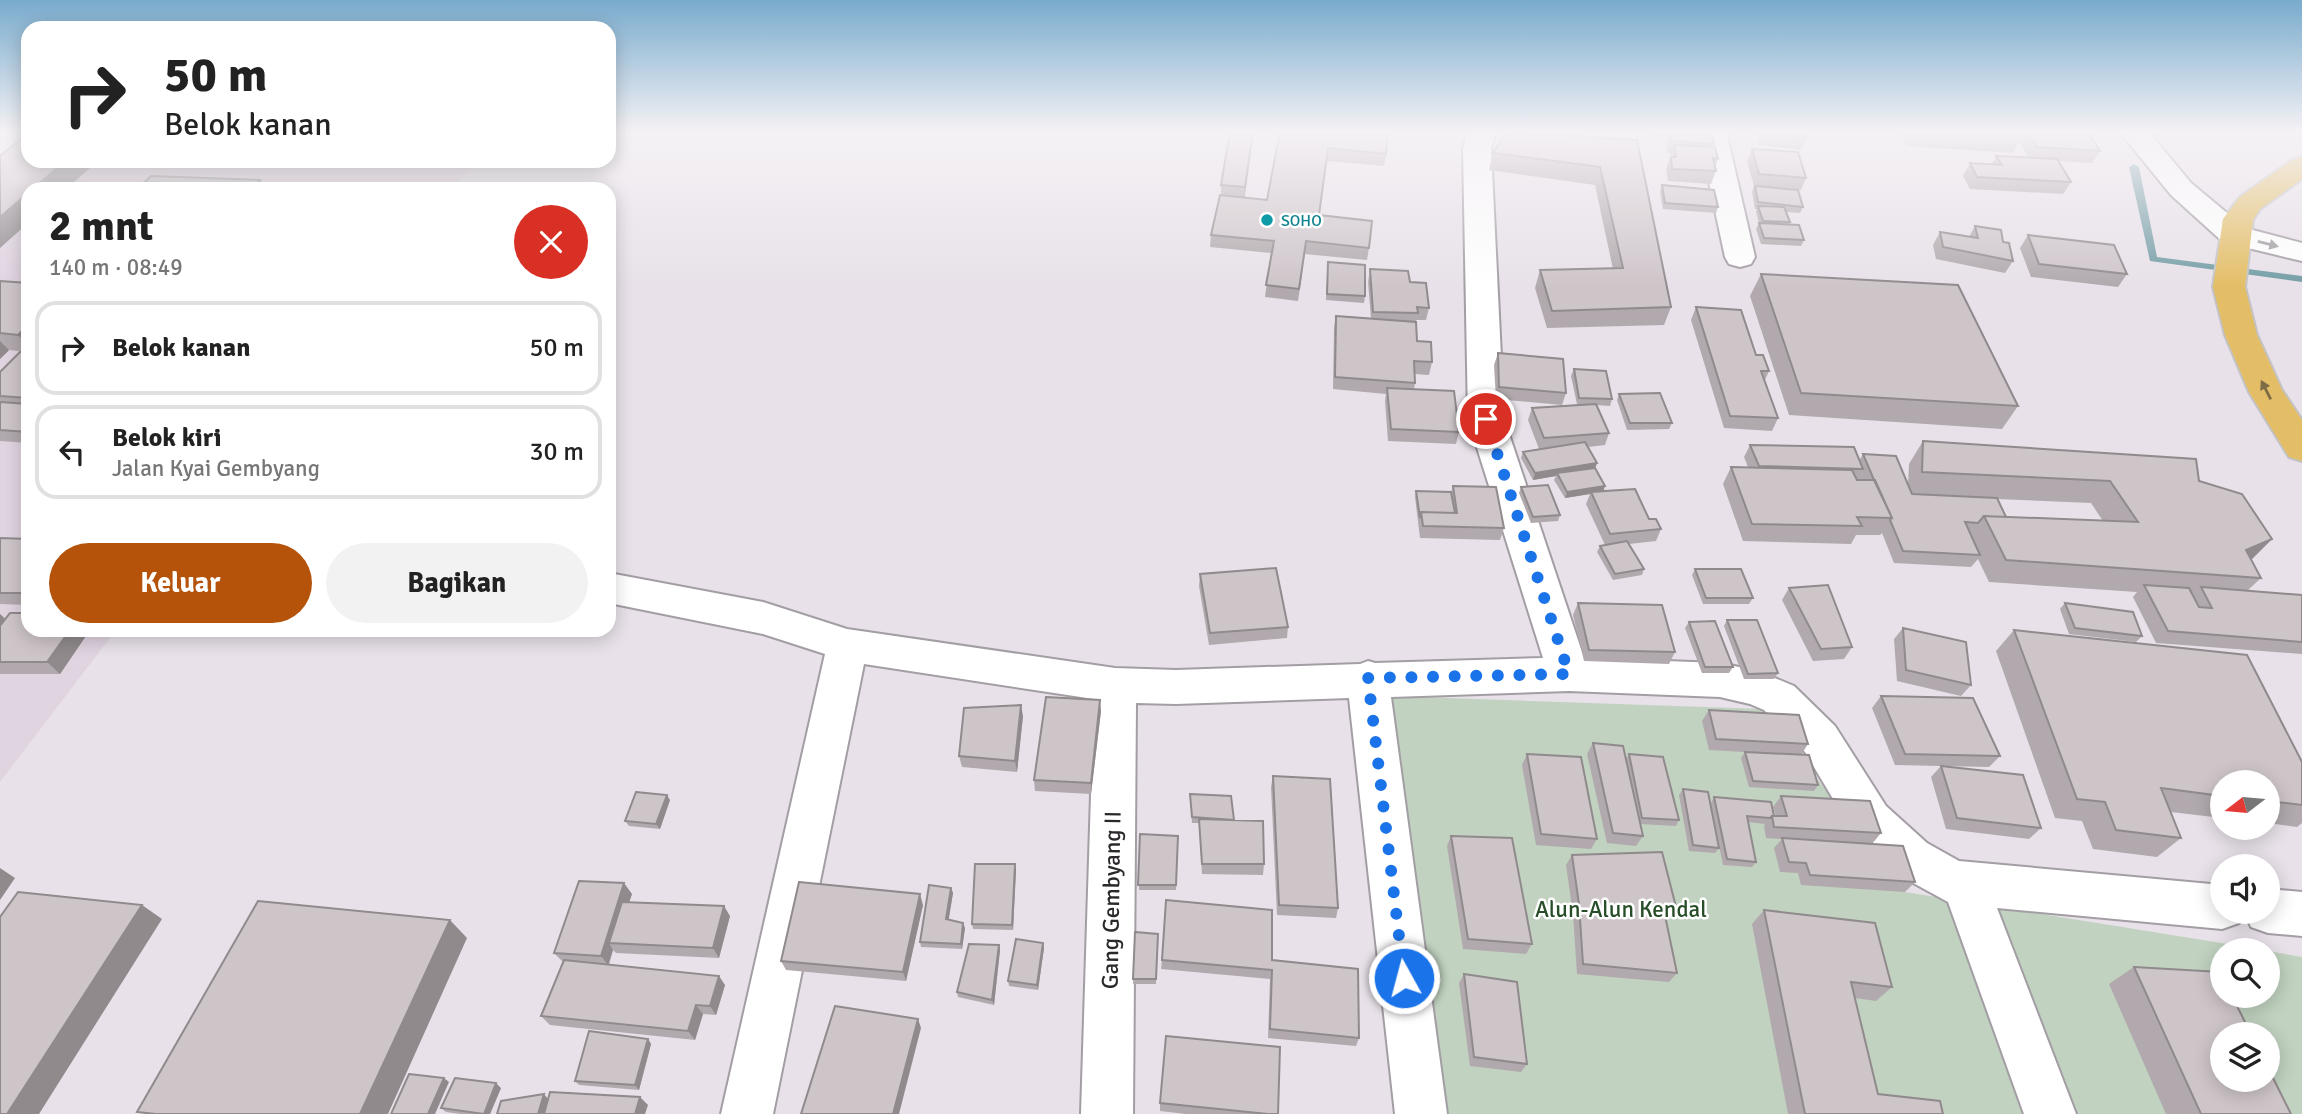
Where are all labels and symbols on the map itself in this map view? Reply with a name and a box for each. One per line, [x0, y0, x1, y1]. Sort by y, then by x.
place label: SOHO [1281, 211, 1322, 231]
marker: SOHO [1259, 212, 1275, 228]
one-way arrow [2257, 239, 2279, 250]
one-way arrow [2261, 380, 2272, 400]
pin [1456, 389, 1516, 449]
north arrow [2210, 770, 2280, 840]
street label: Gang Gembyang II [1095, 811, 1128, 989]
park label: Alun-Alun Kendal [1535, 895, 1707, 924]
position arrow [1367, 941, 1441, 1015]

